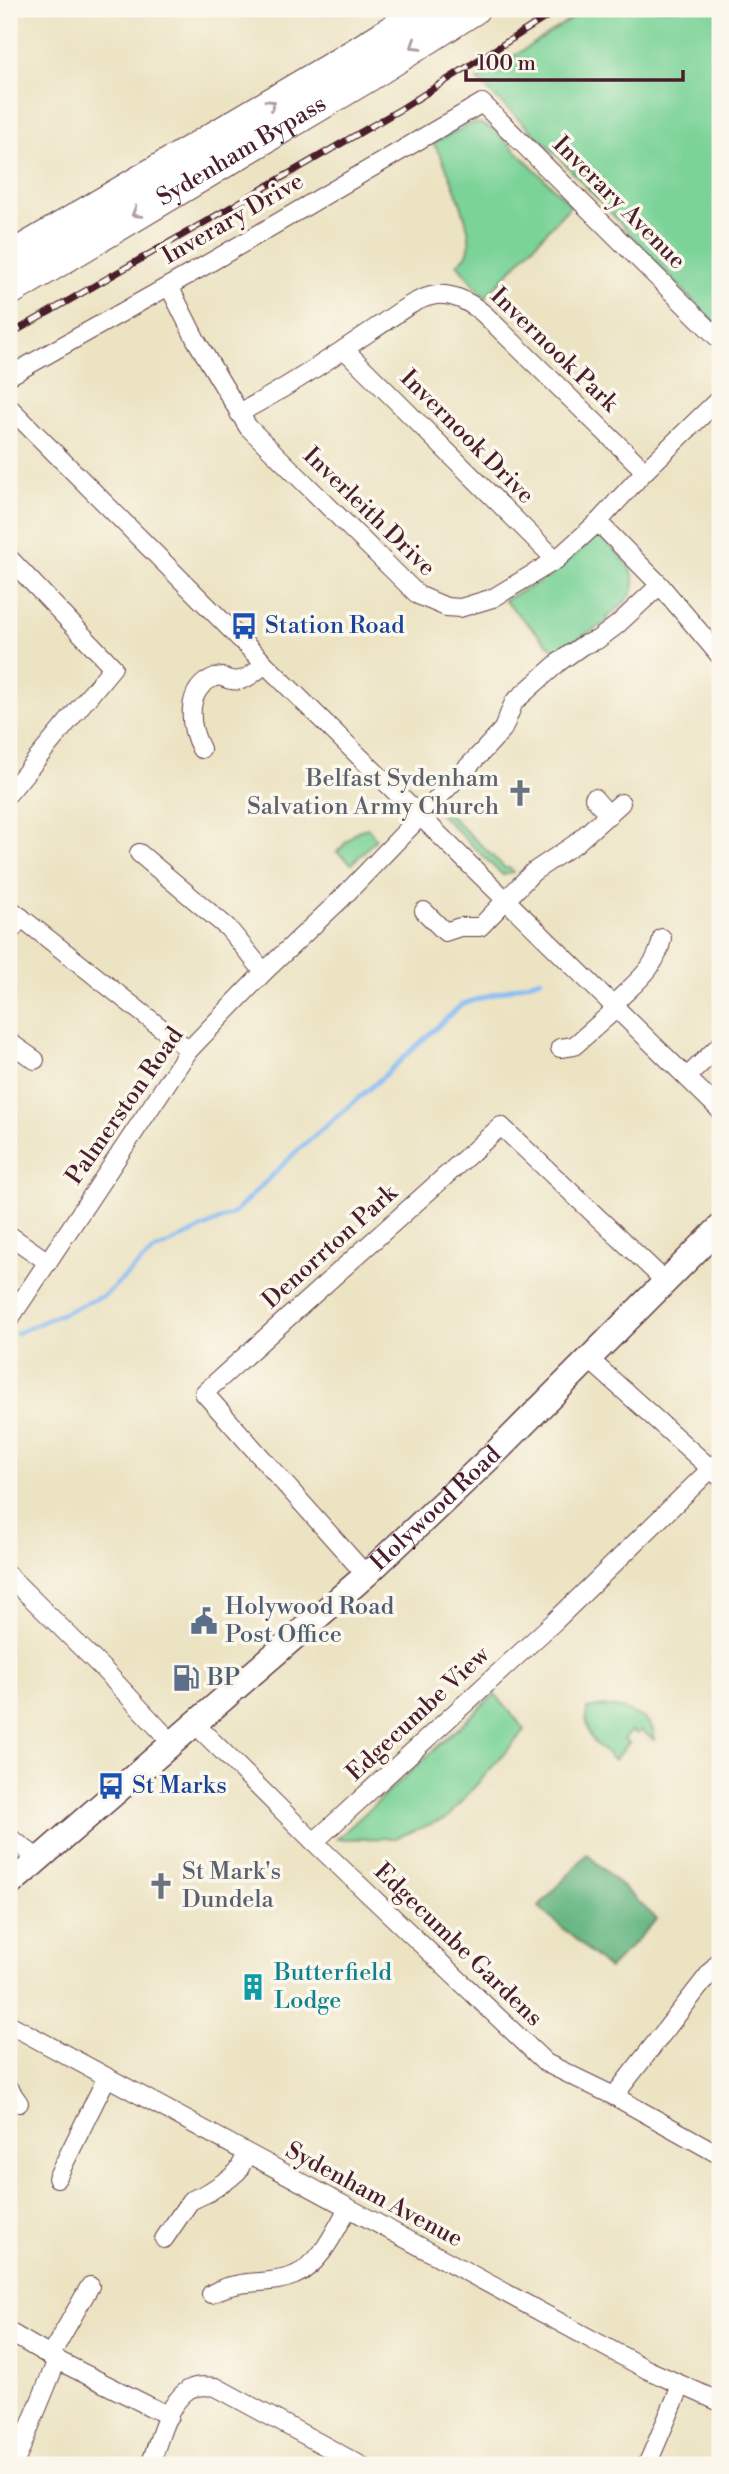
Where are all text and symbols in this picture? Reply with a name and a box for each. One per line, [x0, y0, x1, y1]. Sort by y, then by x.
one-way arrow [410, 37, 423, 50]
scale bar [466, 38, 684, 82]
text: 100 m [477, 51, 536, 77]
street label: Sydenham Bypass [151, 89, 332, 213]
one-way arrow [264, 99, 277, 112]
street label: Inverary Avenue [546, 130, 692, 276]
street label: Inverary Drive [157, 166, 309, 272]
one-way arrow [130, 204, 143, 217]
street label: Invernook Park [484, 281, 625, 420]
street label: Invernook Drive [394, 364, 540, 510]
street label: Inverleith Drive [296, 441, 442, 583]
bus stop icon: Station Road [229, 611, 259, 641]
place label: Station Road [265, 611, 405, 641]
place label: Belfast Sydenham Salvation Army Church [247, 764, 499, 822]
church icon: Belfast Sydenham Salvation Army Church [505, 778, 535, 808]
street label: Palmerston Road [60, 1021, 191, 1190]
street label: Denorrton Park [256, 1178, 405, 1315]
street label: Holywood Road [364, 1440, 508, 1578]
place label: Holywood Road Post Office [225, 1592, 394, 1650]
public building icon: Holywood Road Post Office [189, 1606, 219, 1636]
street label: Edgecumbe View [340, 1639, 497, 1788]
fuel station icon: BP [171, 1663, 201, 1693]
place label: BP [206, 1663, 240, 1693]
bus stop icon: St Marks [96, 1771, 126, 1801]
place label: St Marks [132, 1771, 227, 1801]
place label: St Mark's Dundela [182, 1857, 281, 1915]
street label: Edgecumbe Gardens [368, 1857, 548, 2033]
church icon: St Mark's Dundela [146, 1871, 176, 1901]
place label: Butterfield Lodge [273, 1958, 392, 2016]
building icon: Butterfield Lodge [238, 1972, 268, 2002]
street label: Sydenham Avenue [280, 2136, 468, 2254]

